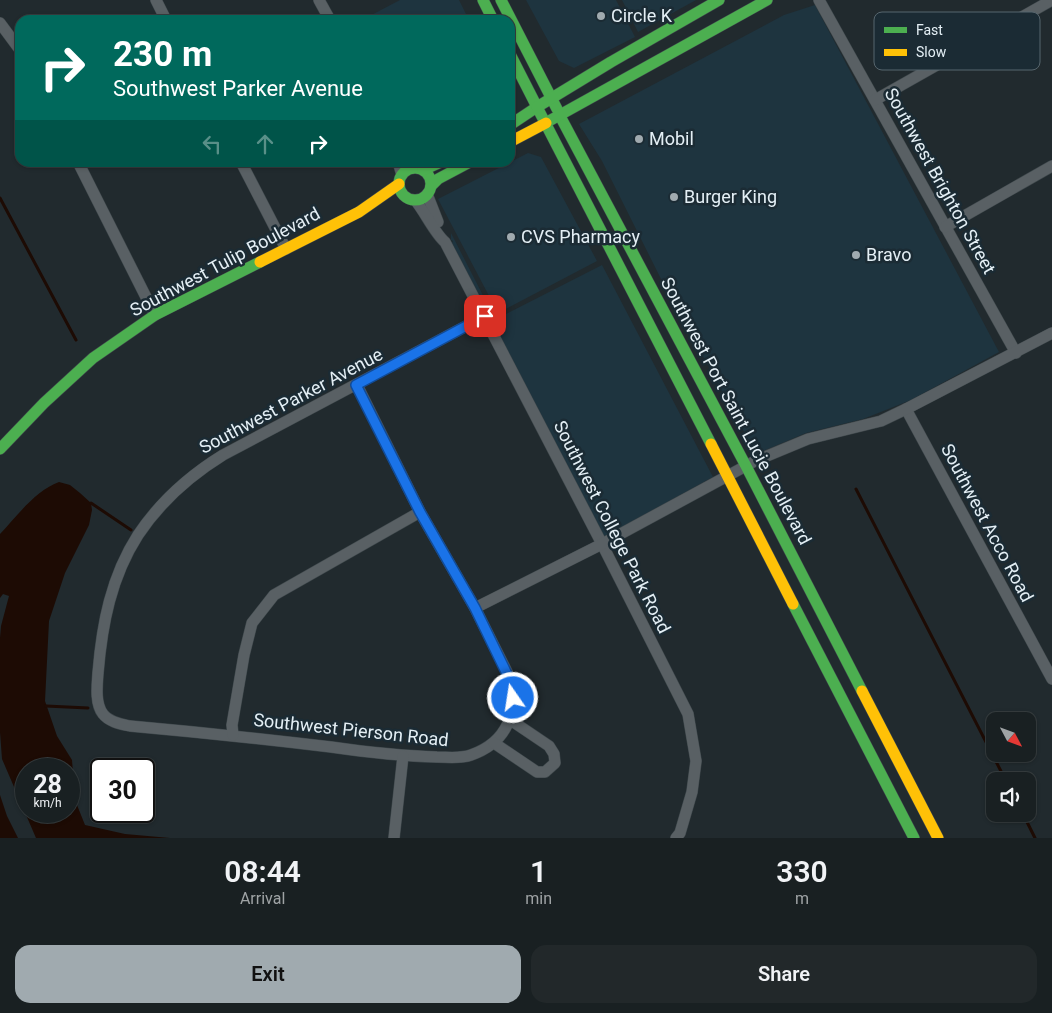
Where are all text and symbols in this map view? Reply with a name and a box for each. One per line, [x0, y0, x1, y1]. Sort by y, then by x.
place label: Circle K [611, 5, 673, 26]
marker: Circle K [595, 10, 607, 22]
legend [874, 12, 1040, 70]
text: Fast [916, 22, 943, 38]
text: 230 m [113, 34, 212, 75]
icon: right [30, 35, 95, 100]
text: Slow [916, 44, 947, 60]
text: Southwest Parker Avenue [113, 76, 363, 101]
street label: Southwest Brighton Street [881, 84, 1000, 277]
place label: Mobil [649, 128, 694, 149]
icon: left [198, 130, 226, 158]
icon: ahead [251, 130, 279, 158]
icon: right [304, 130, 332, 158]
marker: Mobil [633, 133, 645, 145]
place label: Burger King [684, 186, 777, 207]
marker: Burger King [668, 191, 680, 203]
street label: Southwest Tulip Boulevard [126, 203, 323, 321]
place label: CVS Pharmacy [521, 226, 640, 247]
marker: CVS Pharmacy [505, 231, 517, 243]
place label: Bravo [866, 244, 911, 265]
marker: Bravo [850, 249, 862, 261]
street label: Southwest Port Saint Lucie Boulevard [657, 274, 816, 548]
pin [464, 295, 506, 337]
icon: arrive [471, 302, 499, 330]
street label: Southwest Parker Avenue [196, 343, 386, 458]
street label: Southwest College Park Road [550, 417, 675, 637]
street label: Southwest Acco Road [937, 440, 1038, 605]
position arrow [486, 671, 538, 723]
street label: Southwest Pierson Road [252, 709, 450, 750]
north arrow [986, 712, 1036, 762]
map controls [986, 712, 1036, 822]
speed limit sign: 30 [90, 758, 155, 823]
text: 28 [33, 770, 62, 799]
button: sound [986, 772, 1036, 822]
text: km/h [33, 796, 62, 810]
text: 08:44 [224, 854, 301, 889]
text: 1 [530, 854, 547, 889]
text: 330 [776, 854, 828, 889]
text: Arrival [240, 889, 285, 908]
text: min [525, 889, 552, 908]
text: m [795, 889, 809, 908]
button: Exit [15, 945, 521, 1003]
button: Share [531, 945, 1037, 1003]

